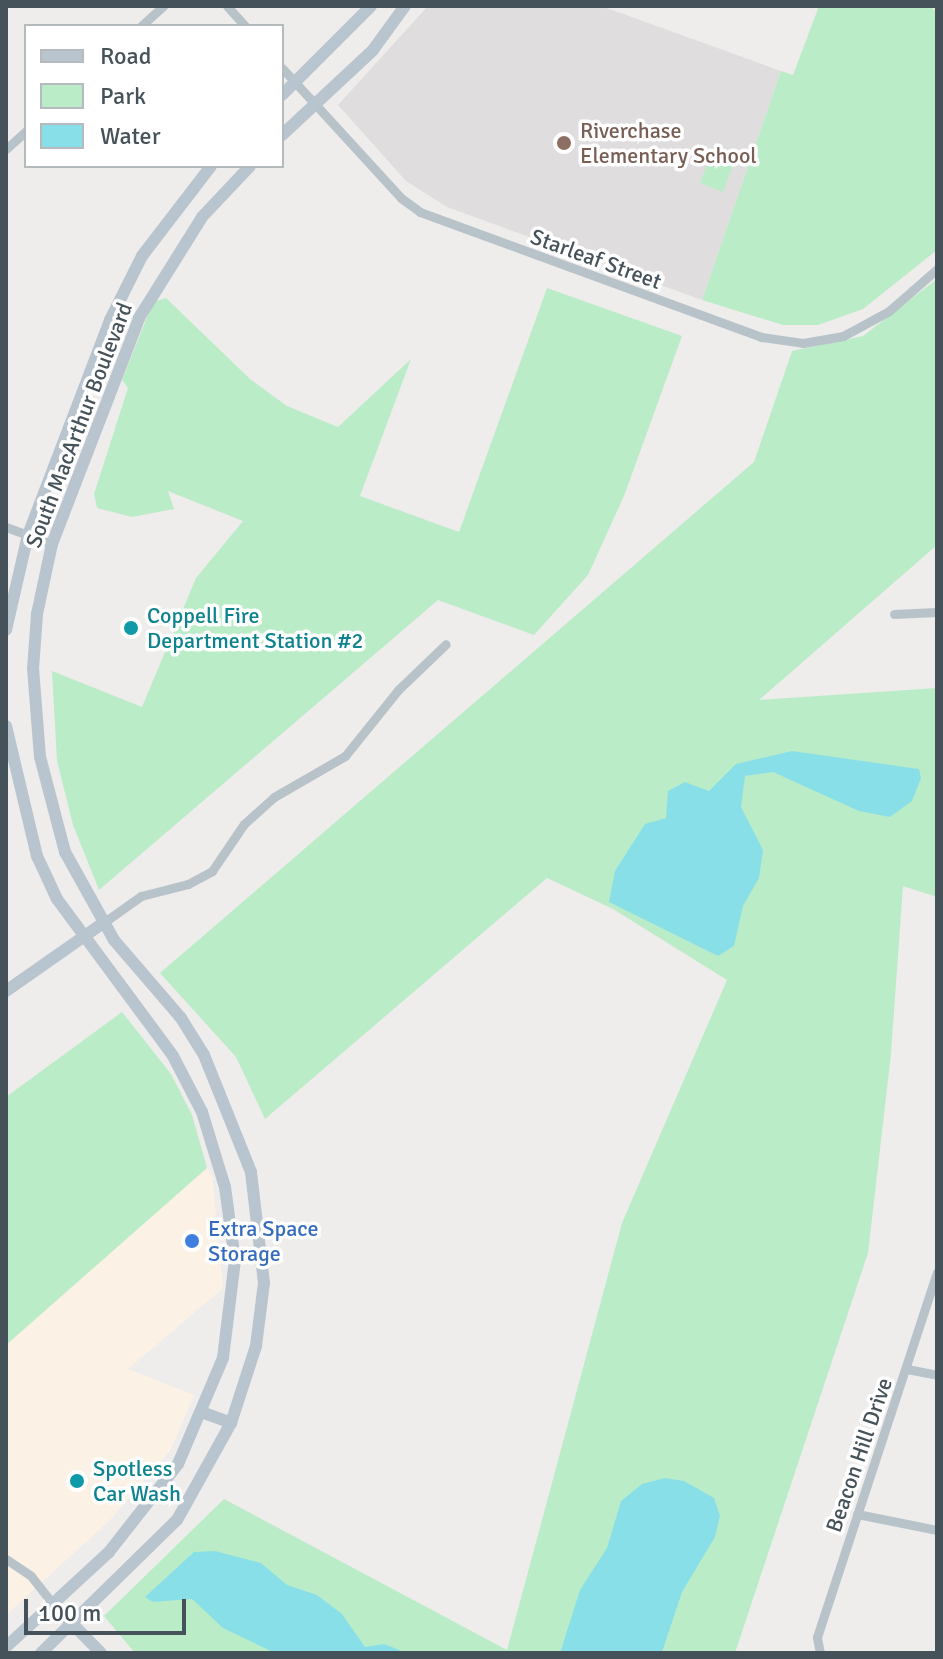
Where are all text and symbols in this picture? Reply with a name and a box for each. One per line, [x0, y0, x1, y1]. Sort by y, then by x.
legend [24, 24, 284, 168]
text: Road [100, 41, 151, 71]
text: Park [100, 81, 146, 111]
place label: Riverchase Elementary School [580, 117, 757, 168]
text: Water [100, 121, 160, 151]
marker: Riverchase Elementary School [555, 134, 573, 152]
street label: Starleaf Street [527, 223, 665, 295]
street label: South MacArthur Boulevard [20, 299, 138, 551]
place label: Coppell Fire Department Station #2 [147, 602, 363, 654]
marker: Coppell Fire Department Station #2 [122, 619, 140, 637]
place label: Extra Space Storage [208, 1215, 318, 1266]
marker: Extra Space Storage [183, 1232, 201, 1250]
street label: Beacon Hill Drive [820, 1374, 898, 1536]
place label: Spotless Car Wash [93, 1455, 181, 1506]
marker: Spotless Car Wash [68, 1472, 86, 1490]
scale bar [28, 1583, 190, 1633]
text: 100 m [38, 1598, 101, 1628]

